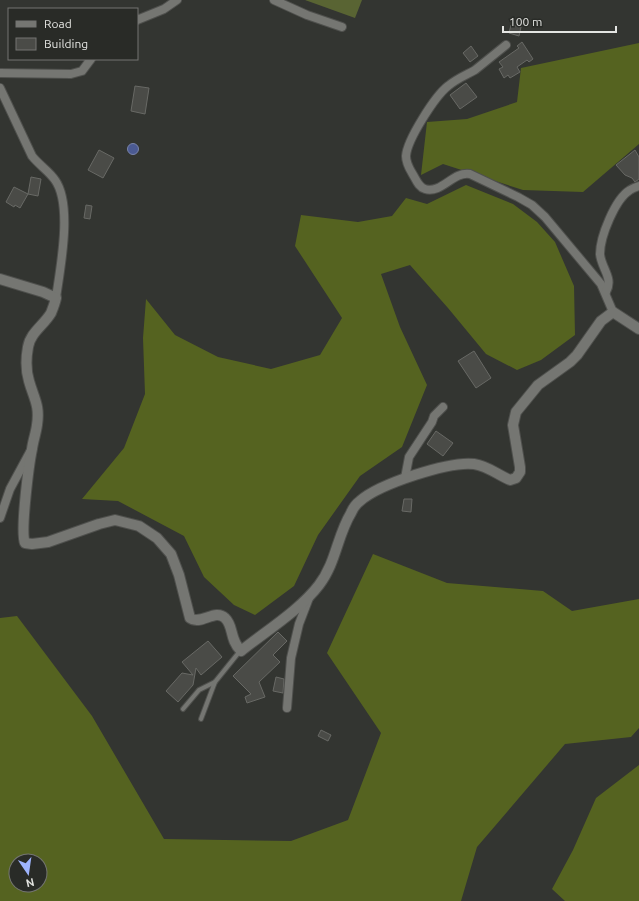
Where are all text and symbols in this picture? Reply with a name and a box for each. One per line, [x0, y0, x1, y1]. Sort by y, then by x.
legend [8, 8, 138, 60]
scale bar [503, 8, 616, 34]
text: 100 m [509, 15, 542, 28]
text: Road [44, 17, 72, 30]
text: Building [44, 37, 88, 50]
north arrow [8, 853, 48, 893]
text: N [25, 876, 36, 890]

